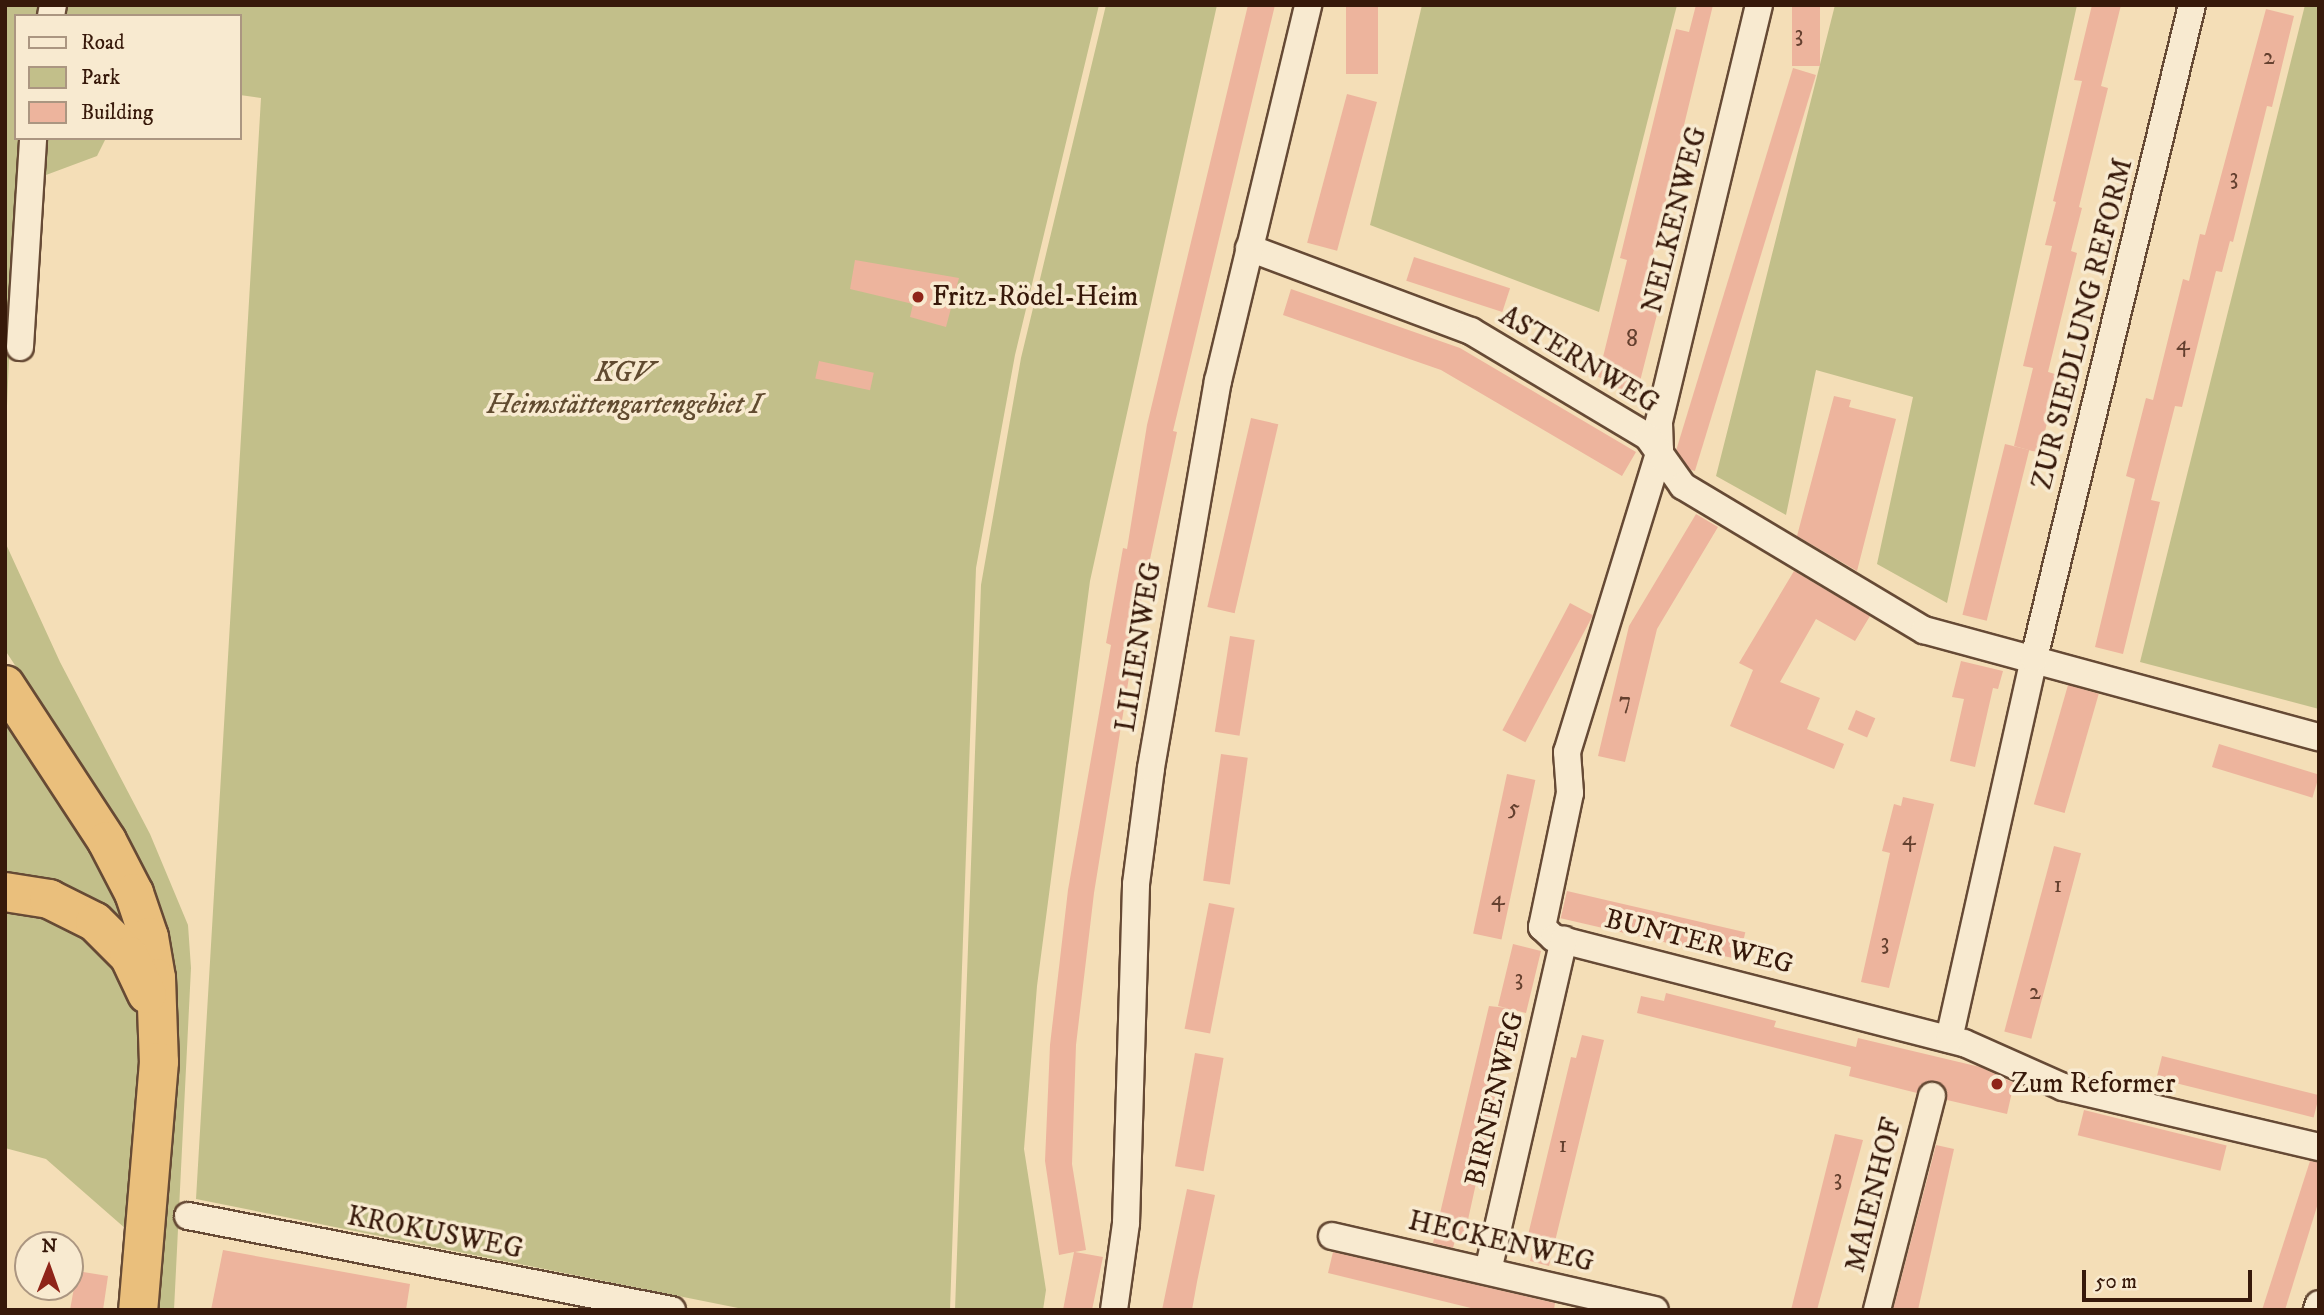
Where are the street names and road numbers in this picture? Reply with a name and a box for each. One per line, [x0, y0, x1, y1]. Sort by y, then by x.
street label: NELKENWEG [1636, 124, 1714, 316]
street label: ZUR SIEDLUNG REFORM [2026, 155, 2140, 493]
street label: ASTERNWEG [1493, 299, 1665, 421]
street label: LILIENWEG [1109, 560, 1169, 734]
street label: BUNTER WEG [1601, 902, 1797, 982]
street label: BIRNENWEG [1459, 1008, 1531, 1190]
street label: MAIENHOF [1839, 1114, 1909, 1276]
street label: KROKUSWEG [344, 1200, 526, 1266]
street label: HECKENWEG [1405, 1204, 1597, 1280]

